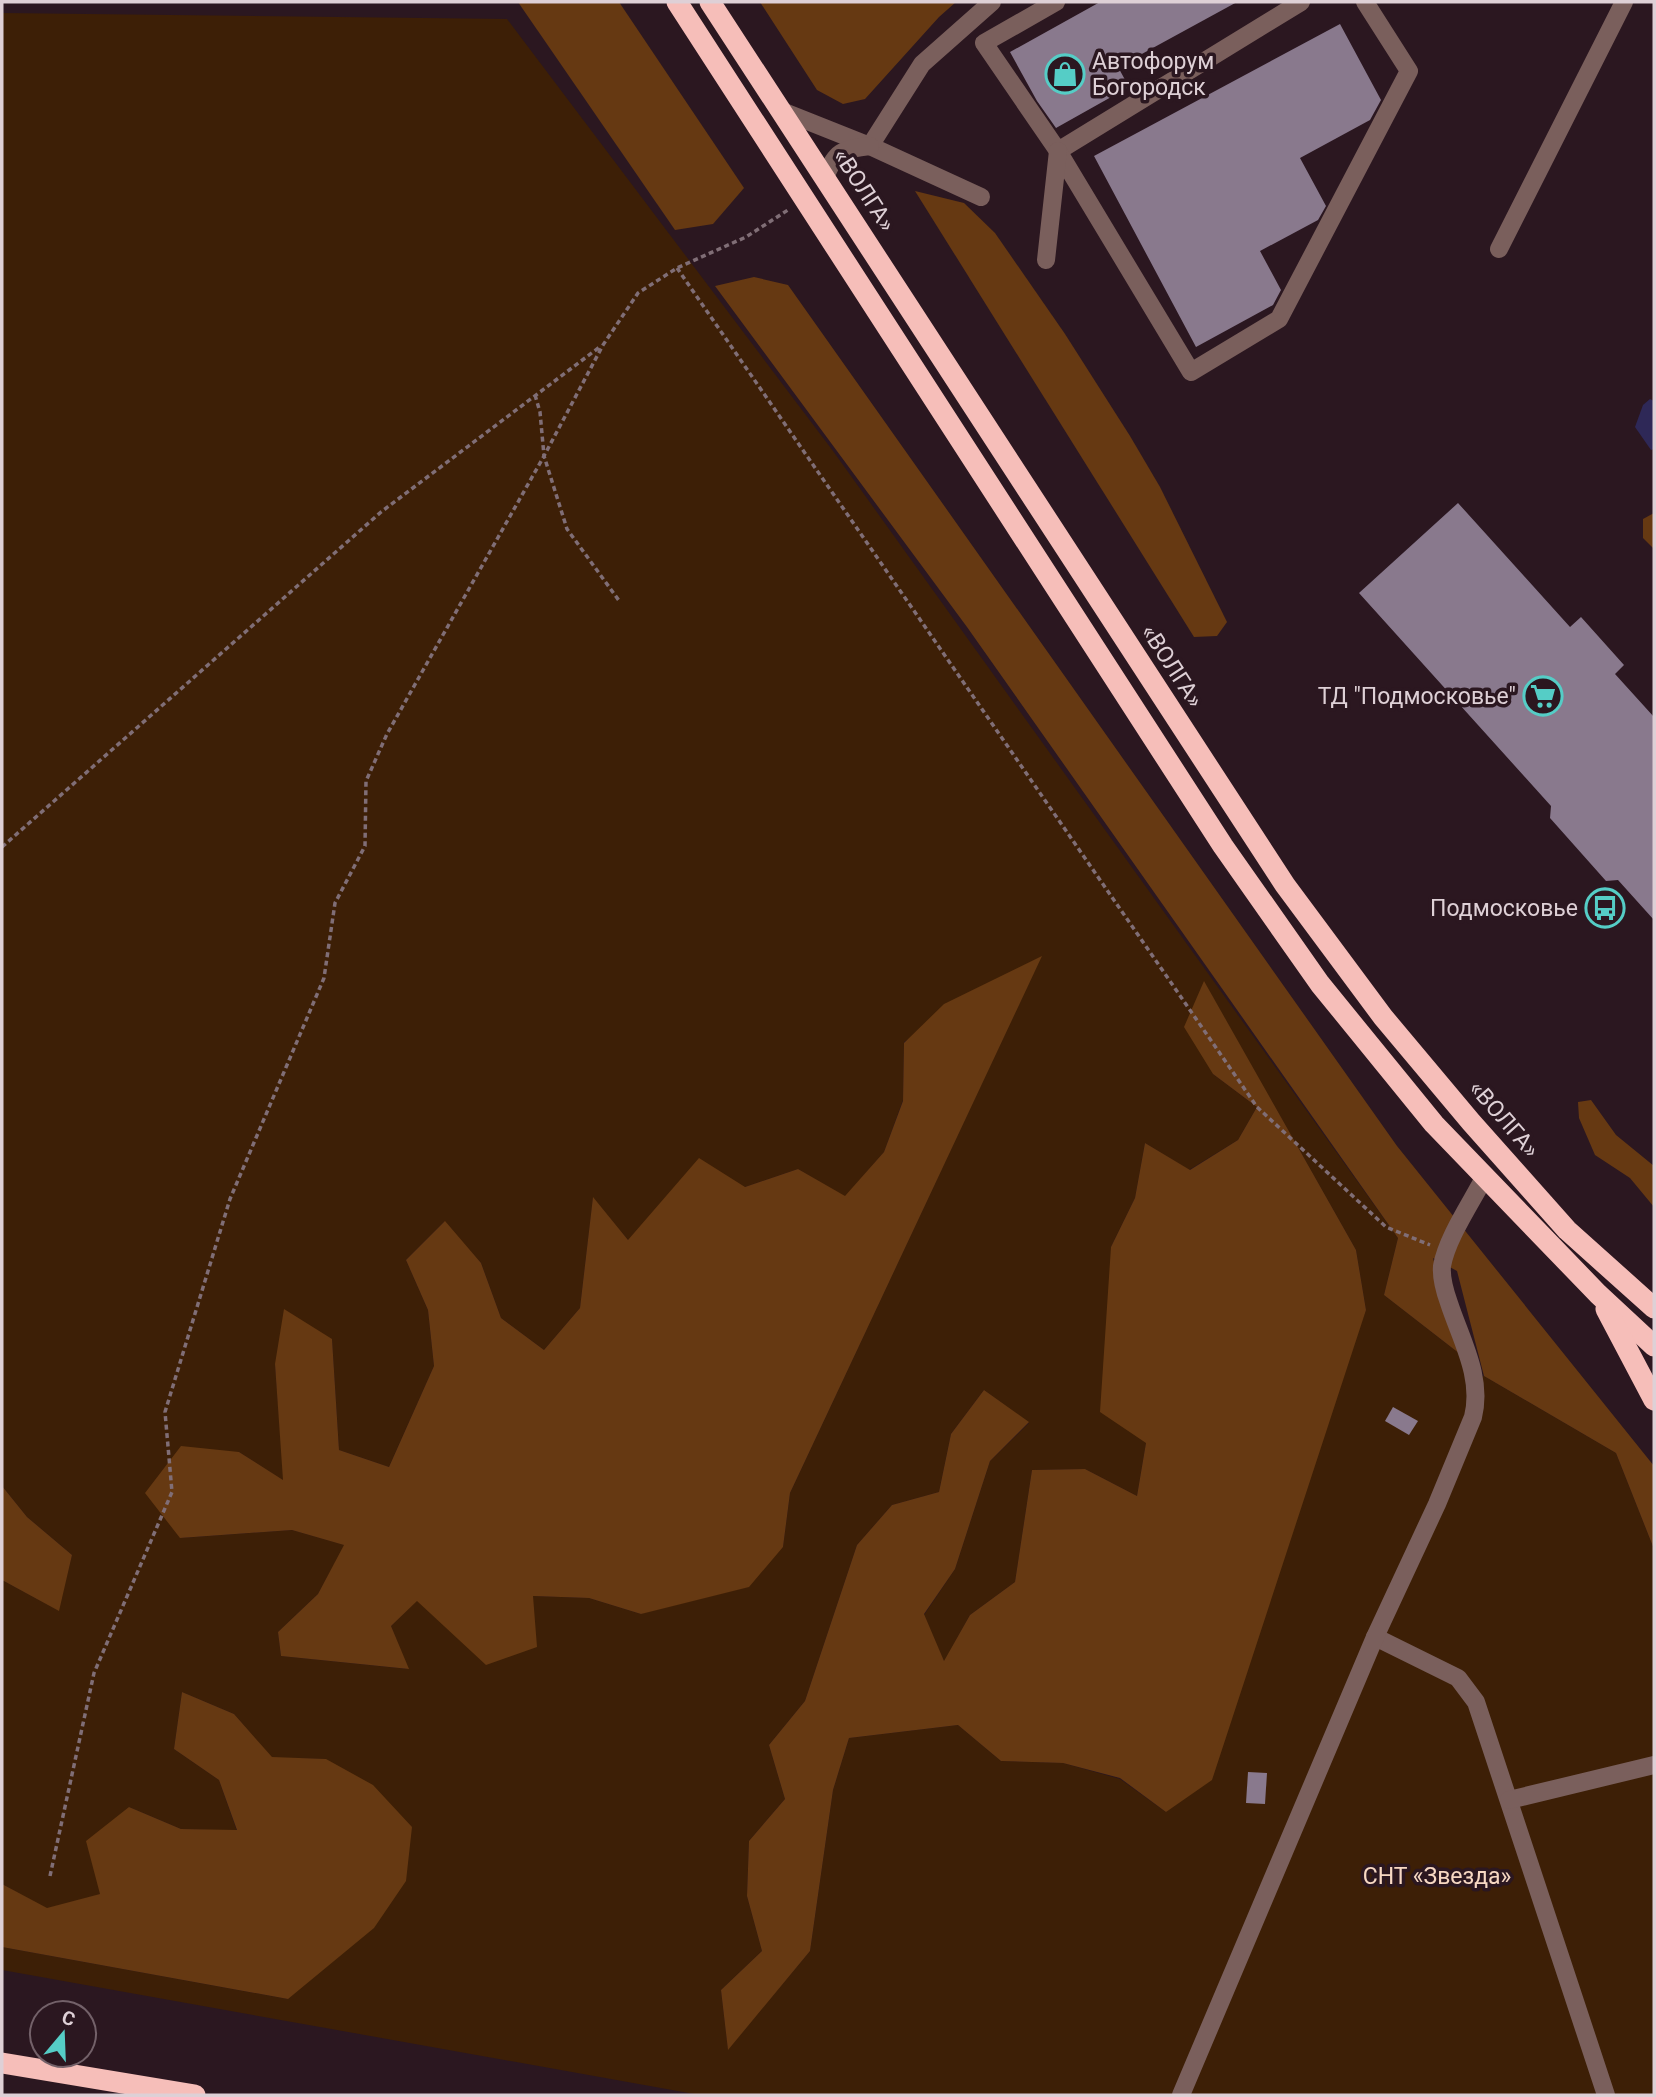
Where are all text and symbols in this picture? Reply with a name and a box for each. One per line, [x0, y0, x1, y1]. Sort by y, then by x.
place label: Автофорум Богородск [1092, 48, 1214, 101]
shop icon: Автофорум Богородск [1044, 53, 1086, 95]
street label: «ВОЛГА» [827, 144, 901, 236]
street label: «ВОЛГА» [1135, 620, 1209, 712]
supermarket icon: ТД "Подмосковье" [1522, 675, 1564, 717]
place label: ТД "Подмосковье" [1318, 683, 1516, 710]
bus stop icon: Подмосковье [1584, 887, 1626, 929]
place label: Подмосковье [1430, 895, 1578, 922]
street label: «ВОЛГА» [1463, 1075, 1545, 1163]
park label: СНТ «Звезда» [1363, 1863, 1511, 1890]
north arrow [28, 1999, 98, 2069]
text: С [59, 2006, 78, 2031]

